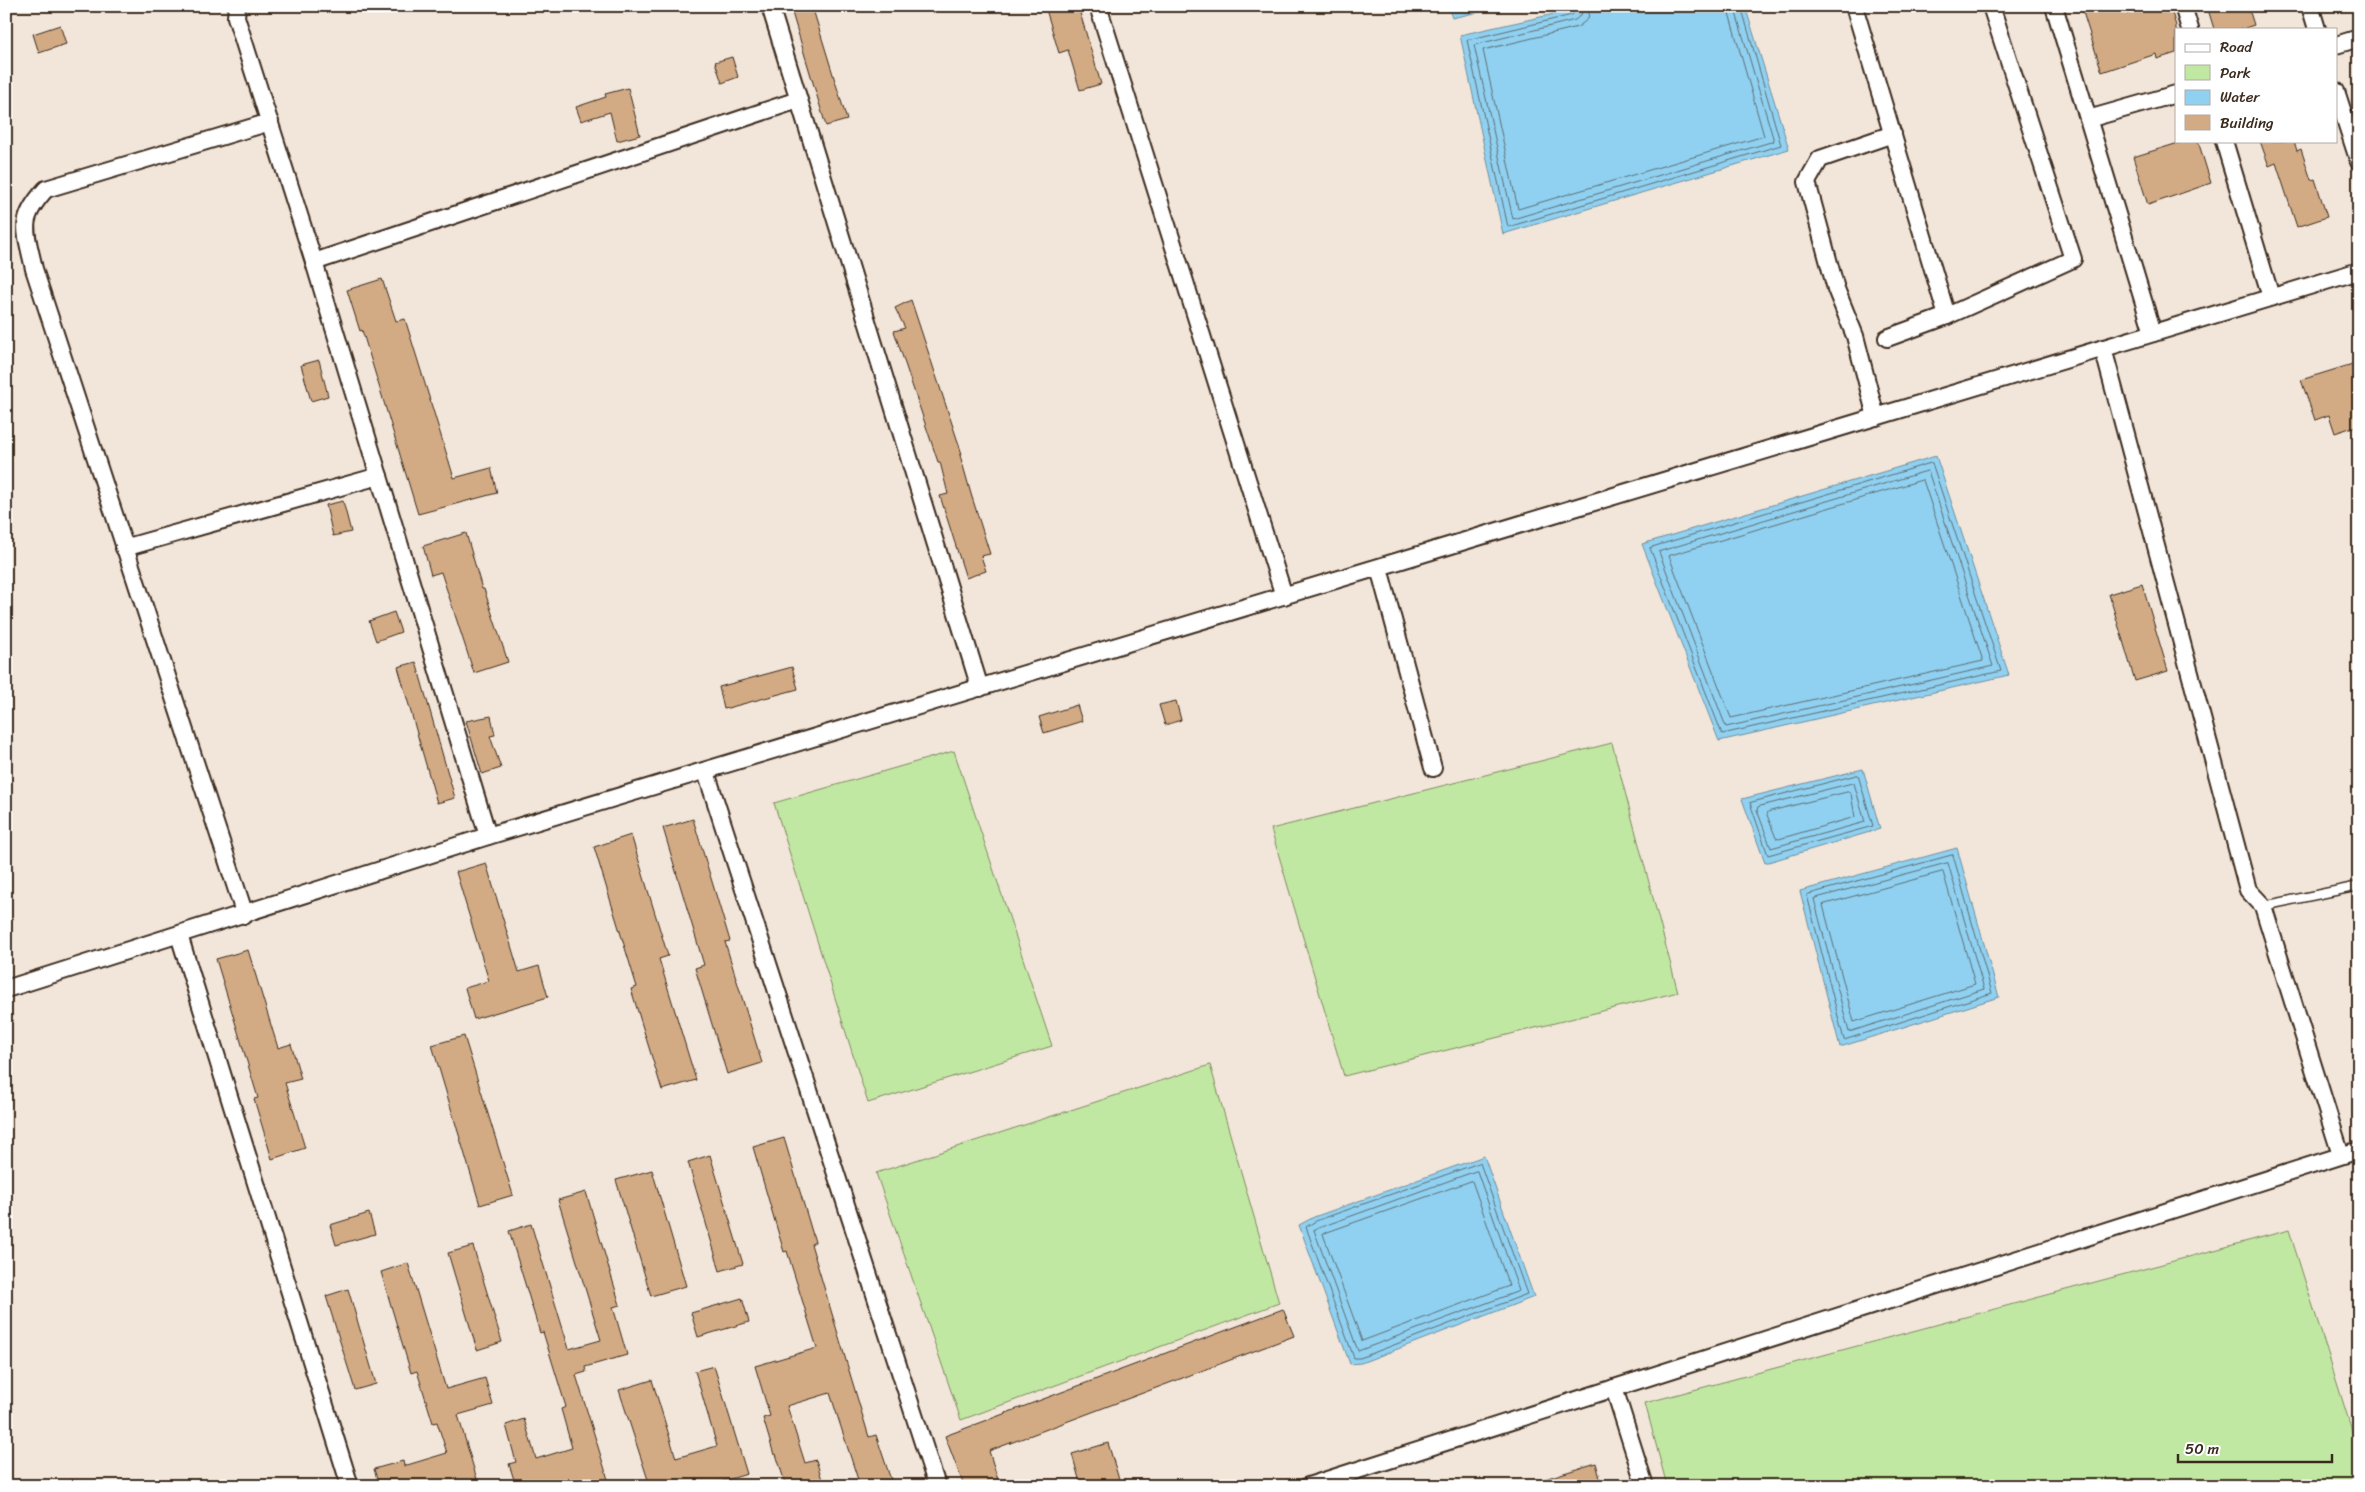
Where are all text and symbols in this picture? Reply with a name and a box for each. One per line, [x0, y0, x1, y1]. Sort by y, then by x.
legend [2175, 28, 2338, 142]
text: Road [2220, 34, 2253, 60]
text: Park [2220, 60, 2251, 86]
text: Water [2220, 84, 2260, 110]
text: Building [2220, 110, 2274, 136]
scale bar [2178, 1432, 2331, 1464]
text: 50 m [2185, 1436, 2220, 1462]

